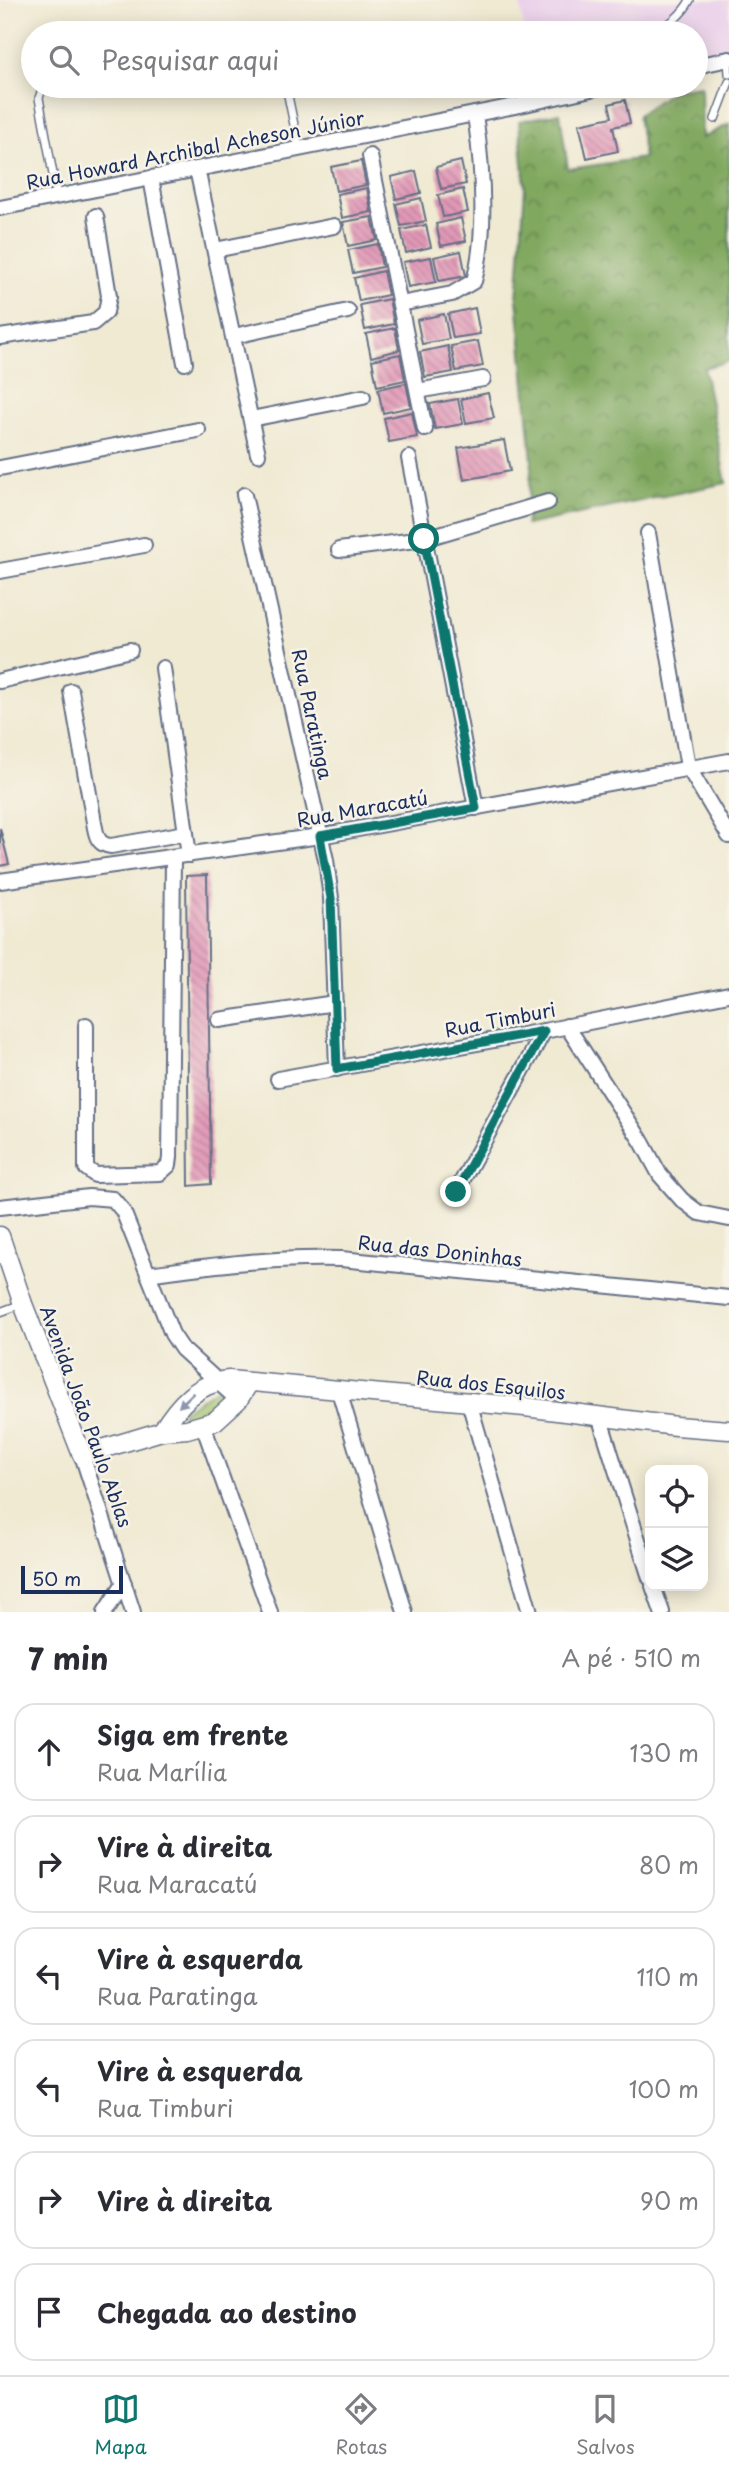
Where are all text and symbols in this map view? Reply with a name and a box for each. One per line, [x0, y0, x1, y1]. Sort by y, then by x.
search box [21, 21, 708, 98]
text: Pesquisar aqui [101, 40, 279, 79]
icon: search [45, 41, 83, 79]
street label: Rua Howard Archibal Acheson Júnior [24, 102, 367, 196]
route start [408, 523, 439, 554]
street label: Rua Paratinga [286, 646, 341, 783]
street label: Rua Maracatú [294, 783, 430, 833]
street label: Rua Timburi [442, 995, 558, 1043]
route end [440, 1176, 471, 1207]
street label: Rua das Doninhas [357, 1227, 523, 1273]
street label: Avenida João Paulo Ablas [34, 1301, 140, 1531]
street label: Rua dos Esquilos [415, 1362, 567, 1406]
one-way arrow [178, 1392, 195, 1408]
map controls [645, 1465, 708, 1591]
button: locate [645, 1465, 708, 1528]
button: layers [645, 1528, 708, 1591]
scale bar [21, 1563, 122, 1595]
text: 50 m [32, 1564, 81, 1592]
text: 7 min [28, 1635, 109, 1680]
text: A pé · 510 m [561, 1640, 701, 1675]
text: Siga em frente [97, 1715, 288, 1754]
icon: ahead [30, 1733, 68, 1771]
text: 130 m [629, 1735, 699, 1770]
text: Rua Marília [97, 1754, 227, 1789]
text: Vire à direita [97, 1827, 272, 1866]
icon: right [30, 1845, 68, 1883]
text: 80 m [639, 1847, 699, 1882]
text: Rua Maracatú [97, 1866, 257, 1901]
text: Vire à esquerda [97, 1939, 303, 1978]
icon: left [30, 1957, 68, 1995]
text: 110 m [637, 1959, 699, 1994]
text: Rua Paratinga [97, 1978, 257, 2013]
text: Vire à esquerda [97, 2051, 303, 2090]
icon: left [30, 2069, 68, 2107]
text: 100 m [629, 2071, 699, 2106]
text: Rua Timburi [97, 2090, 233, 2125]
icon: right [30, 2181, 68, 2219]
text: Vire à direita [97, 2181, 272, 2220]
text: 90 m [640, 2183, 699, 2218]
icon: arrive [30, 2293, 68, 2331]
text: Chegada ao destino [97, 2293, 356, 2332]
tab: Mapa [94, 2390, 147, 2460]
tab: Rotas [336, 2390, 387, 2460]
tab: Salvos [576, 2390, 635, 2460]

